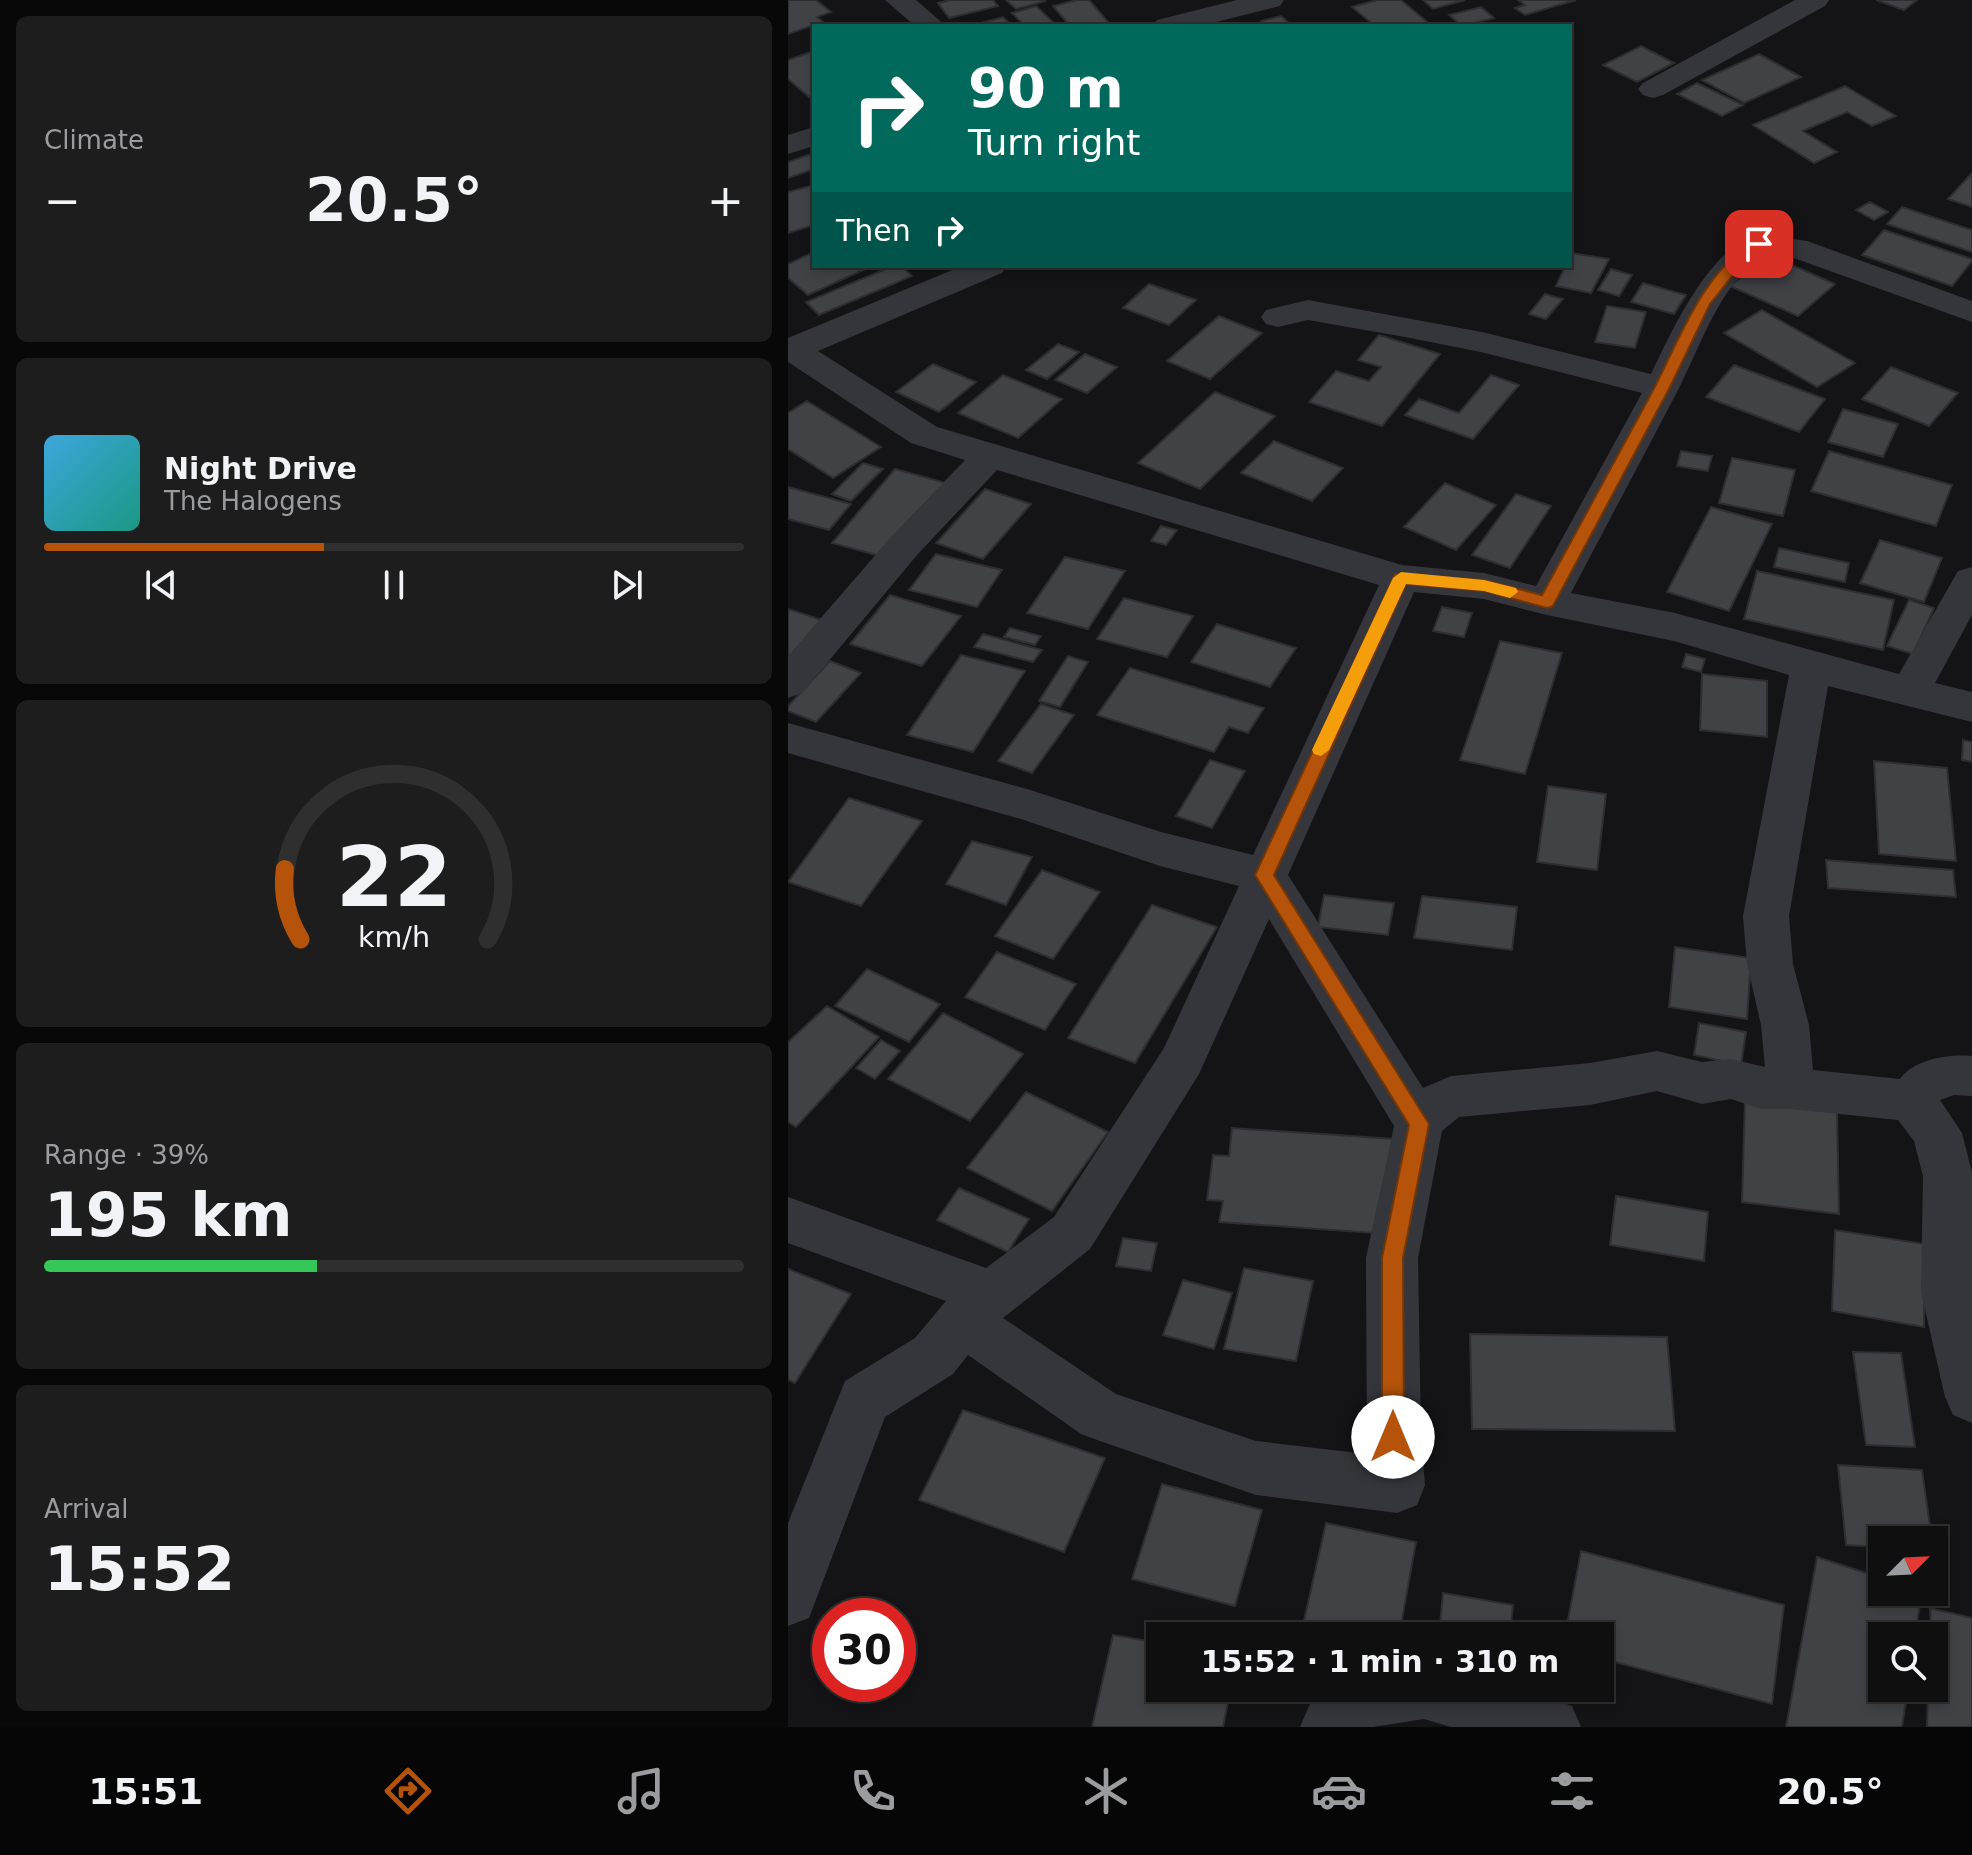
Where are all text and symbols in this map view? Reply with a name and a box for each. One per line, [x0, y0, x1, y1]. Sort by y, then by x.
text: 90 m [968, 55, 1124, 120]
icon: right [836, 56, 940, 160]
text: Turn right [968, 122, 1140, 163]
text: Climate [44, 125, 144, 155]
text: 20.5° [305, 165, 483, 235]
text: − [44, 175, 81, 226]
text: + [707, 175, 744, 226]
icon: right [927, 208, 971, 252]
pin [1725, 210, 1793, 278]
text: Then [836, 213, 911, 248]
icon: arrive [1737, 222, 1781, 266]
text: Night Drive [164, 451, 357, 486]
text: The Halogens [164, 486, 342, 516]
icon: previous [139, 563, 183, 607]
icon: pause [372, 563, 416, 607]
icon: next [605, 563, 649, 607]
text: 22 [336, 828, 452, 925]
text: km/h [358, 920, 430, 954]
text: Range · 39% [44, 1140, 209, 1170]
text: 195 km [44, 1180, 293, 1250]
position arrow [1351, 1395, 1435, 1479]
text: Arrival [44, 1494, 128, 1524]
north arrow [1868, 1526, 1948, 1606]
map controls [1868, 1526, 1948, 1702]
text: 15:52 [44, 1534, 235, 1604]
speed limit sign: 30 [812, 1598, 916, 1702]
button: search [1868, 1622, 1948, 1702]
text: 15:52 · 1 min · 310 m [1201, 1644, 1559, 1679]
icon: directions [380, 1763, 436, 1819]
icon: music [613, 1763, 669, 1819]
icon: phone [845, 1763, 901, 1819]
icon: climate [1078, 1763, 1134, 1819]
icon: car [1311, 1763, 1367, 1819]
icon: filters [1544, 1763, 1600, 1819]
text: 15:51 [88, 1771, 203, 1812]
text: 20.5° [1777, 1771, 1884, 1812]

